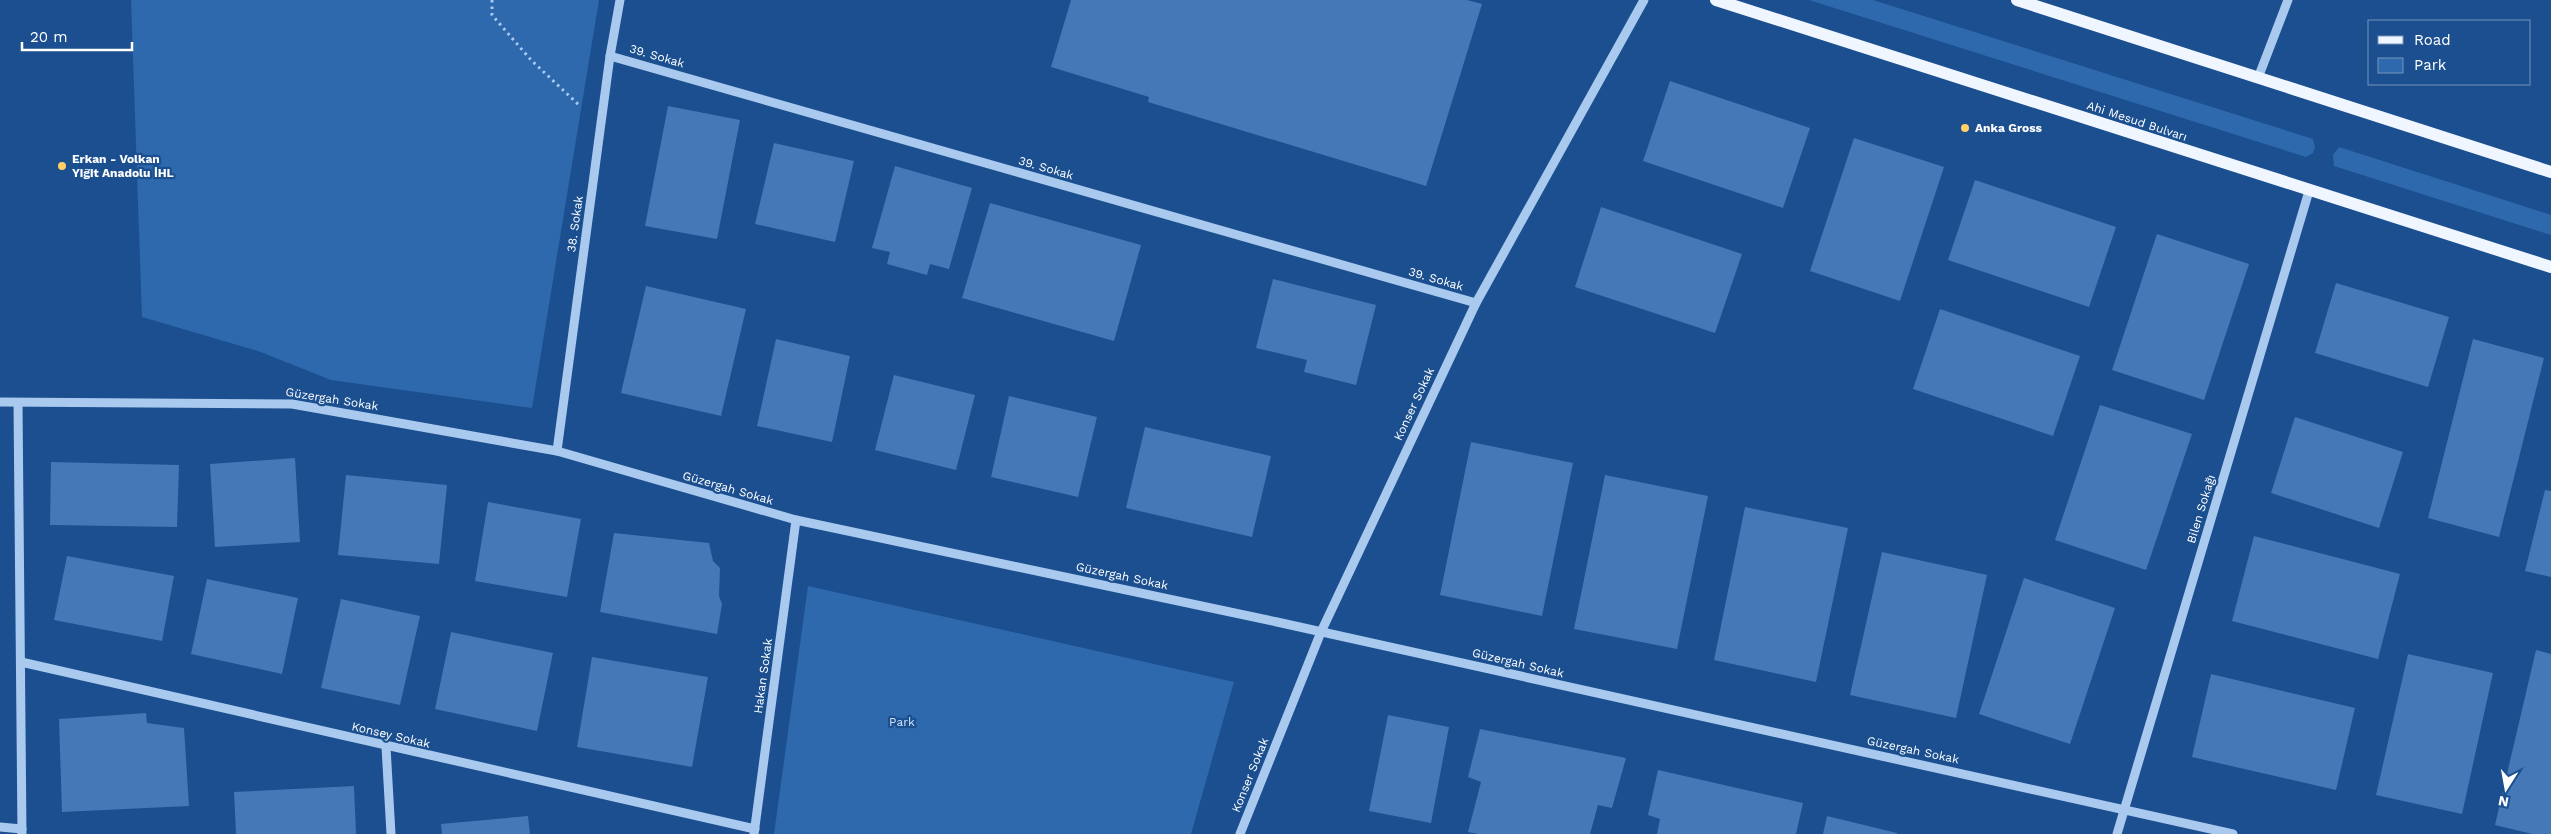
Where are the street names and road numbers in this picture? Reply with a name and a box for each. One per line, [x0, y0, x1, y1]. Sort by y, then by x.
street label: 39. Sokak [628, 41, 686, 71]
street label: Ahi Mesud Bulvarı [2085, 98, 2189, 144]
street label: 39. Sokak [1017, 153, 1075, 183]
street label: 38. Sokak [564, 195, 586, 253]
street label: 39. Sokak [1407, 264, 1465, 294]
street label: Konser Sokak [1391, 365, 1437, 443]
street label: Güzergah Sokak [285, 385, 380, 413]
street label: Güzergah Sokak [681, 468, 775, 508]
street label: Bilen Sokağı [2184, 473, 2218, 545]
street label: Güzergah Sokak [1075, 559, 1170, 593]
street label: Hakan Sokak [751, 637, 775, 714]
street label: Güzergah Sokak [1471, 646, 1565, 680]
street label: Konsey Sokak [350, 719, 432, 751]
street label: Güzergah Sokak [1866, 733, 1961, 767]
street label: Konser Sokak [1229, 736, 1271, 814]

